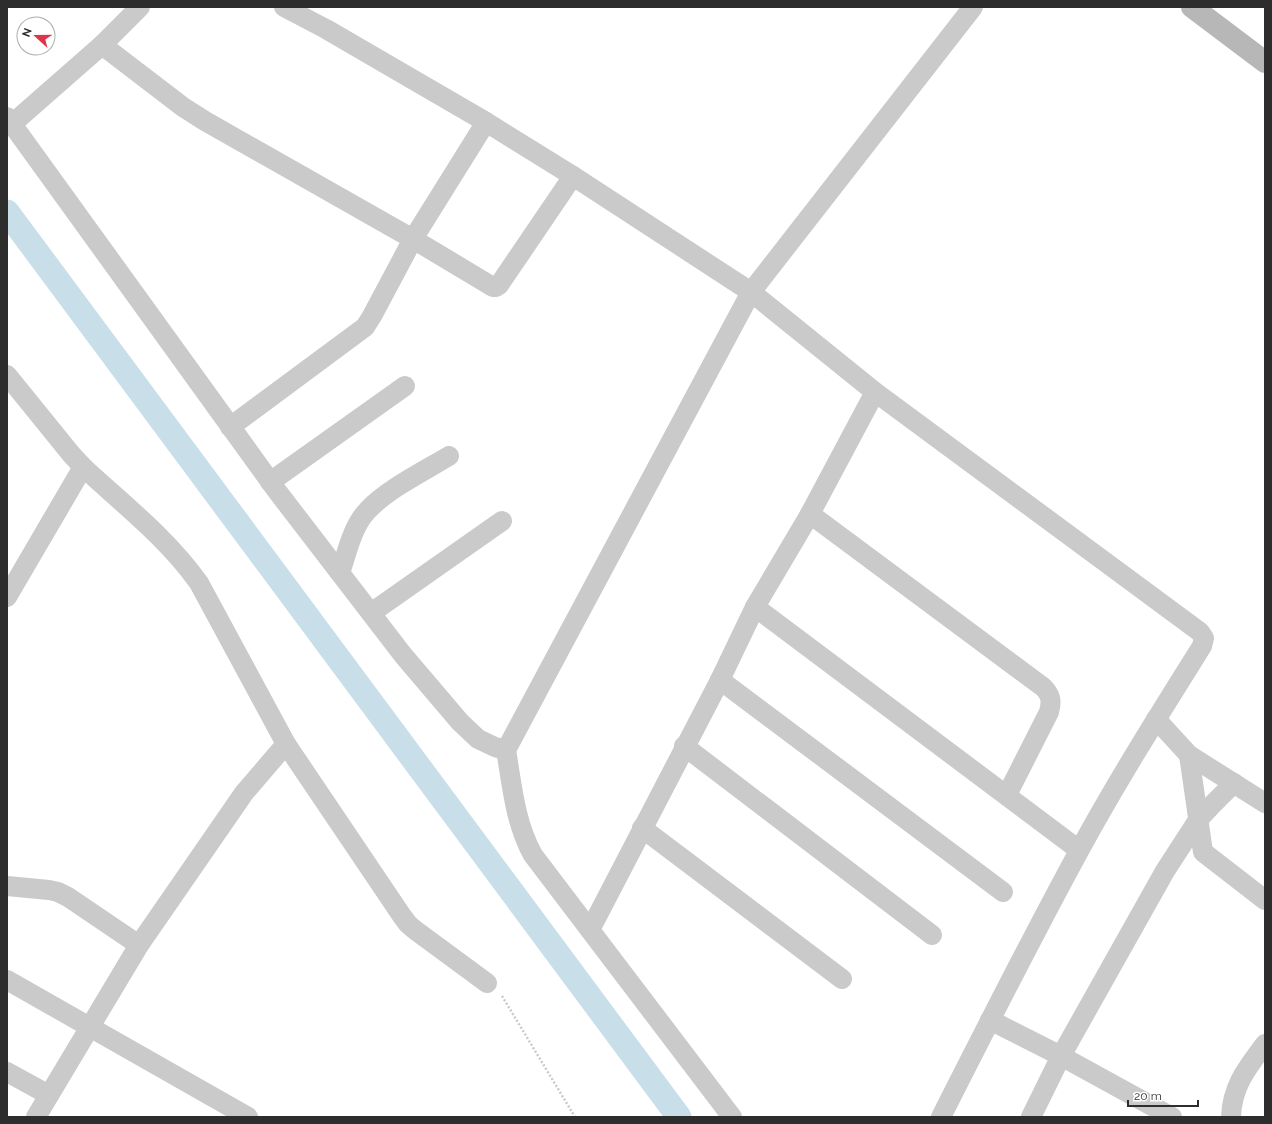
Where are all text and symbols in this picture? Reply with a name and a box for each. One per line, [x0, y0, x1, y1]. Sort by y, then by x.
north arrow [16, 16, 56, 56]
text: N [20, 26, 35, 39]
scale bar [1128, 1082, 1198, 1108]
text: 20 m [1134, 1089, 1162, 1103]

